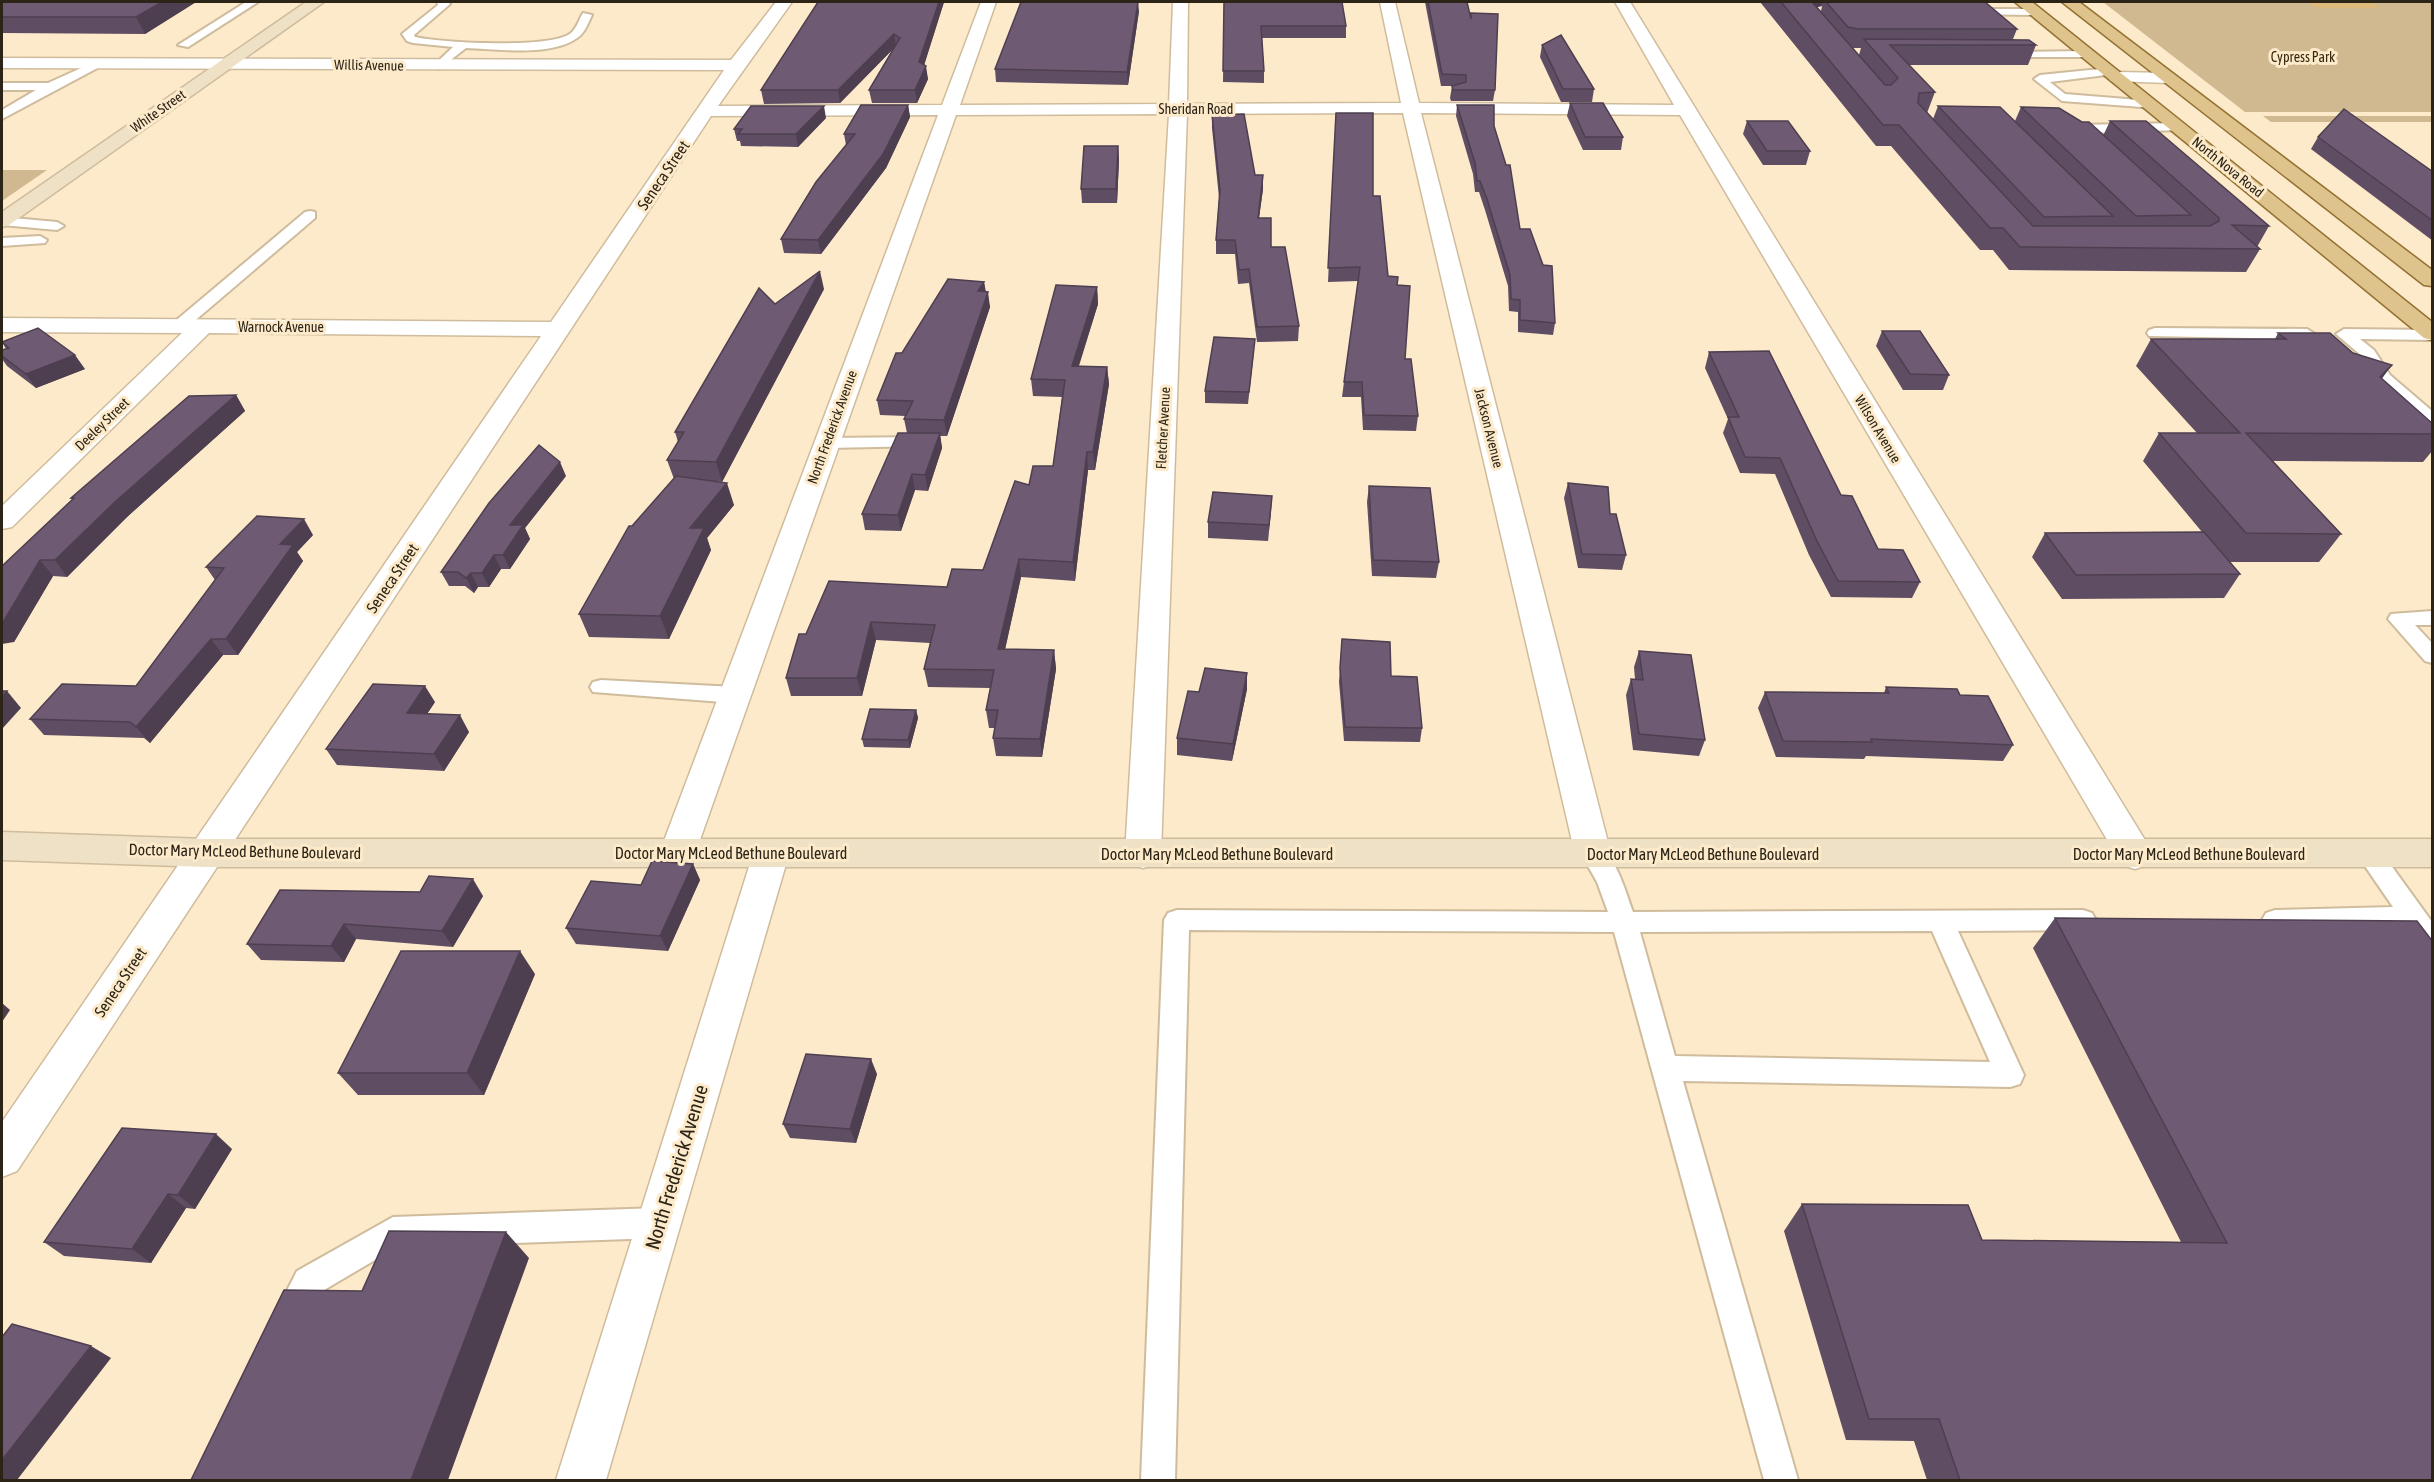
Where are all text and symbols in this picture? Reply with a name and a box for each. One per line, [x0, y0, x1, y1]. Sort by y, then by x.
park label: Cypress Park [2271, 49, 2335, 65]
street label: Willis Avenue [334, 56, 404, 74]
street label: White Street [128, 86, 188, 136]
street label: Sheridan Road [1159, 101, 1233, 117]
street label: North Nova Road [2189, 133, 2267, 201]
street label: Seneca Street [633, 137, 693, 213]
street label: Warnock Avenue [238, 319, 324, 335]
street label: North Frederick Avenue [804, 368, 860, 486]
street label: Fletcher Avenue [1153, 386, 1173, 470]
street label: Jackson Avenue [1471, 387, 1507, 469]
street label: Wilson Avenue [1852, 392, 1904, 466]
street label: Deeley Street [72, 394, 132, 454]
street label: Seneca Street [362, 540, 422, 616]
street label: Doctor Mary McLeod Bethune Boulevard [129, 840, 361, 863]
street label: Doctor Mary McLeod Bethune Boulevard [615, 844, 847, 863]
street label: Doctor Mary McLeod Bethune Boulevard [1101, 845, 1333, 864]
street label: Doctor Mary McLeod Bethune Boulevard [1587, 845, 1819, 864]
street label: Doctor Mary McLeod Bethune Boulevard [2073, 845, 2305, 864]
street label: Seneca Street [90, 944, 150, 1020]
street label: North Frederick Avenue [640, 1082, 712, 1252]

